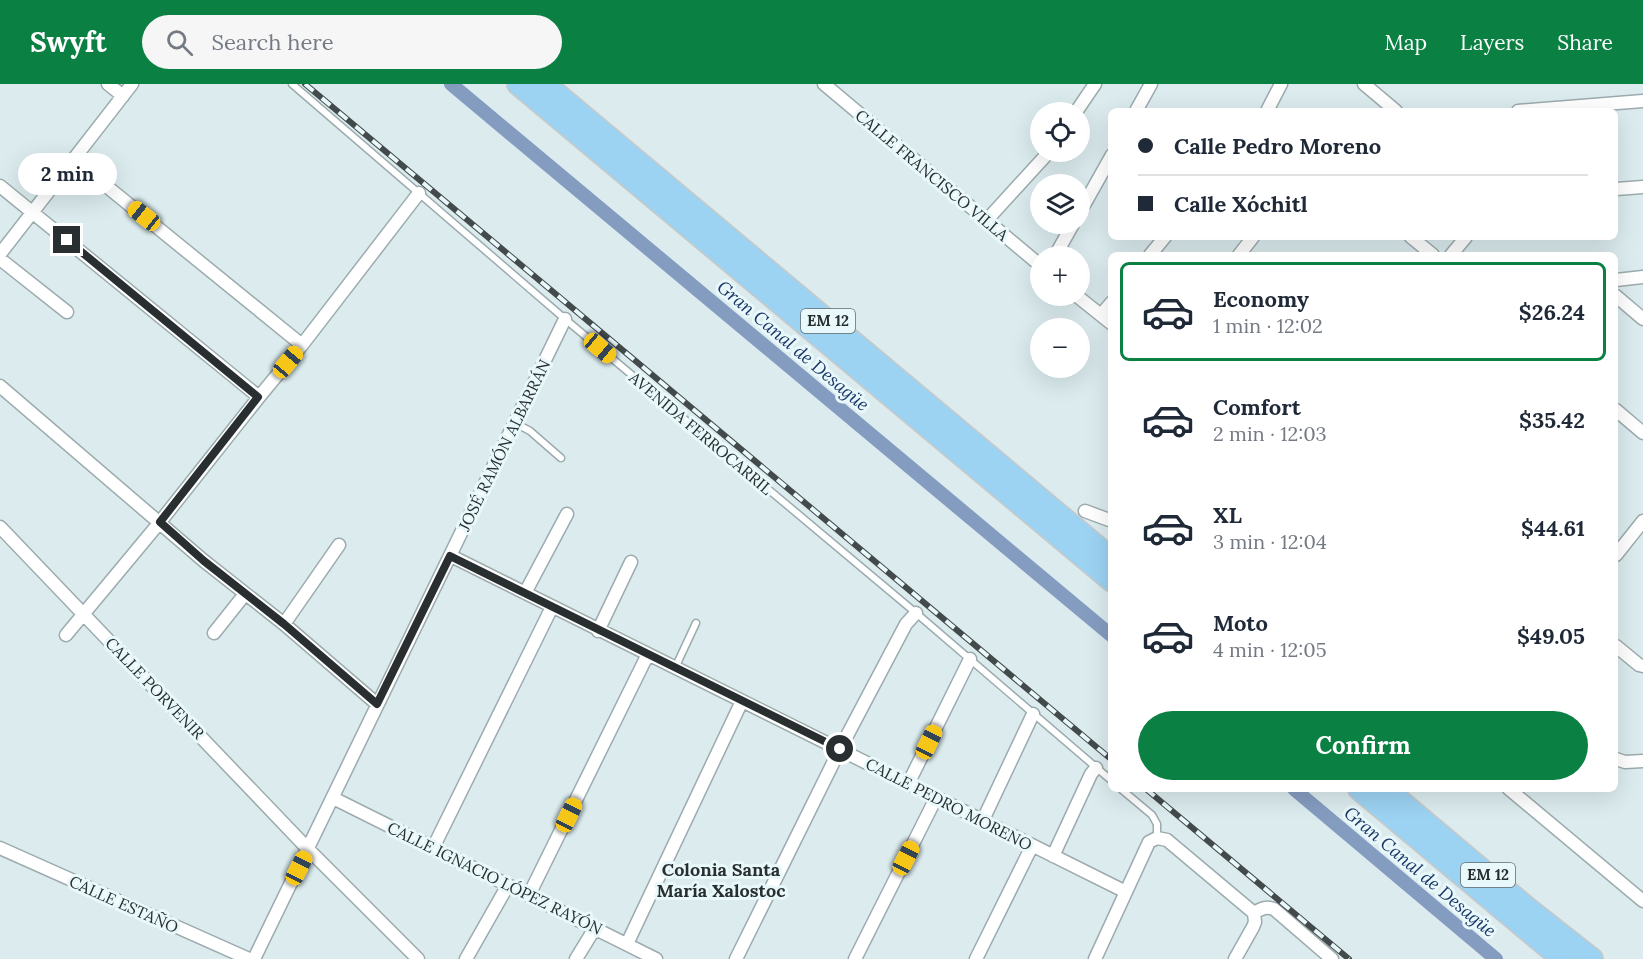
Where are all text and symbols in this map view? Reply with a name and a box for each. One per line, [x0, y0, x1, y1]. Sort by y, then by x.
search box [142, 15, 562, 69]
text: Swyft [30, 24, 106, 60]
icon: search [163, 26, 196, 59]
text: Search here [211, 28, 334, 56]
text: Map [1384, 29, 1427, 56]
text: Layers [1460, 29, 1524, 56]
text: Share [1557, 29, 1613, 56]
map controls [1030, 102, 1090, 378]
button: locate [1030, 102, 1090, 162]
street label: CALLE FRANCISCO VILLA [851, 105, 1013, 246]
text: Calle Pedro Moreno [1174, 132, 1381, 160]
callout: 2 min [17, 153, 116, 195]
text: 2 min [41, 161, 94, 186]
button: layers [1030, 174, 1090, 234]
text: Calle Xóchitl [1174, 190, 1308, 218]
car [124, 198, 164, 234]
route end [53, 226, 80, 253]
button: + [1030, 246, 1090, 306]
water label: Gran Canal de Desagüe [713, 275, 874, 416]
icon: car [1141, 285, 1195, 339]
text: Economy [1213, 285, 1309, 313]
text: $26.24 [1519, 298, 1585, 326]
road number: EM 12 [801, 309, 855, 333]
text: 1 min · 12:02 [1213, 313, 1323, 338]
button: − [1030, 318, 1090, 378]
car [580, 330, 620, 366]
car [270, 342, 306, 382]
street label: JOSÉ RAMÓN ALBARRÁN [453, 356, 554, 535]
street label: AVENIDA FERROCARRIL [625, 367, 777, 499]
icon: car [1141, 393, 1195, 447]
text: Comfort [1213, 393, 1301, 421]
text: $35.42 [1519, 406, 1585, 434]
text: 2 min · 12:03 [1213, 421, 1327, 446]
icon: car [1141, 501, 1195, 555]
text: XL [1213, 501, 1242, 529]
text: $44.61 [1521, 514, 1585, 542]
text: 3 min · 12:04 [1213, 529, 1327, 554]
icon: car [1141, 609, 1195, 663]
text: Moto [1213, 609, 1268, 637]
text: $49.05 [1517, 622, 1585, 650]
street label: CALLE PORVENIR [101, 633, 209, 744]
text: 4 min · 12:05 [1213, 637, 1327, 662]
button: Confirm [1138, 711, 1588, 780]
car [913, 722, 945, 762]
route start [826, 735, 853, 762]
street label: CALLE PEDRO MORENO [863, 753, 1035, 855]
car [553, 795, 585, 835]
water label: Gran Canal de Desagüe [1340, 801, 1501, 942]
street label: CALLE IGNACIO LÓPEZ RAYÓN [384, 817, 606, 939]
car [890, 838, 922, 878]
car [283, 848, 315, 888]
district label: Colonia Santa María Xalostoc [657, 858, 786, 902]
road number: EM 12 [1461, 863, 1515, 887]
street label: CALLE ESTAÑO [66, 871, 182, 937]

